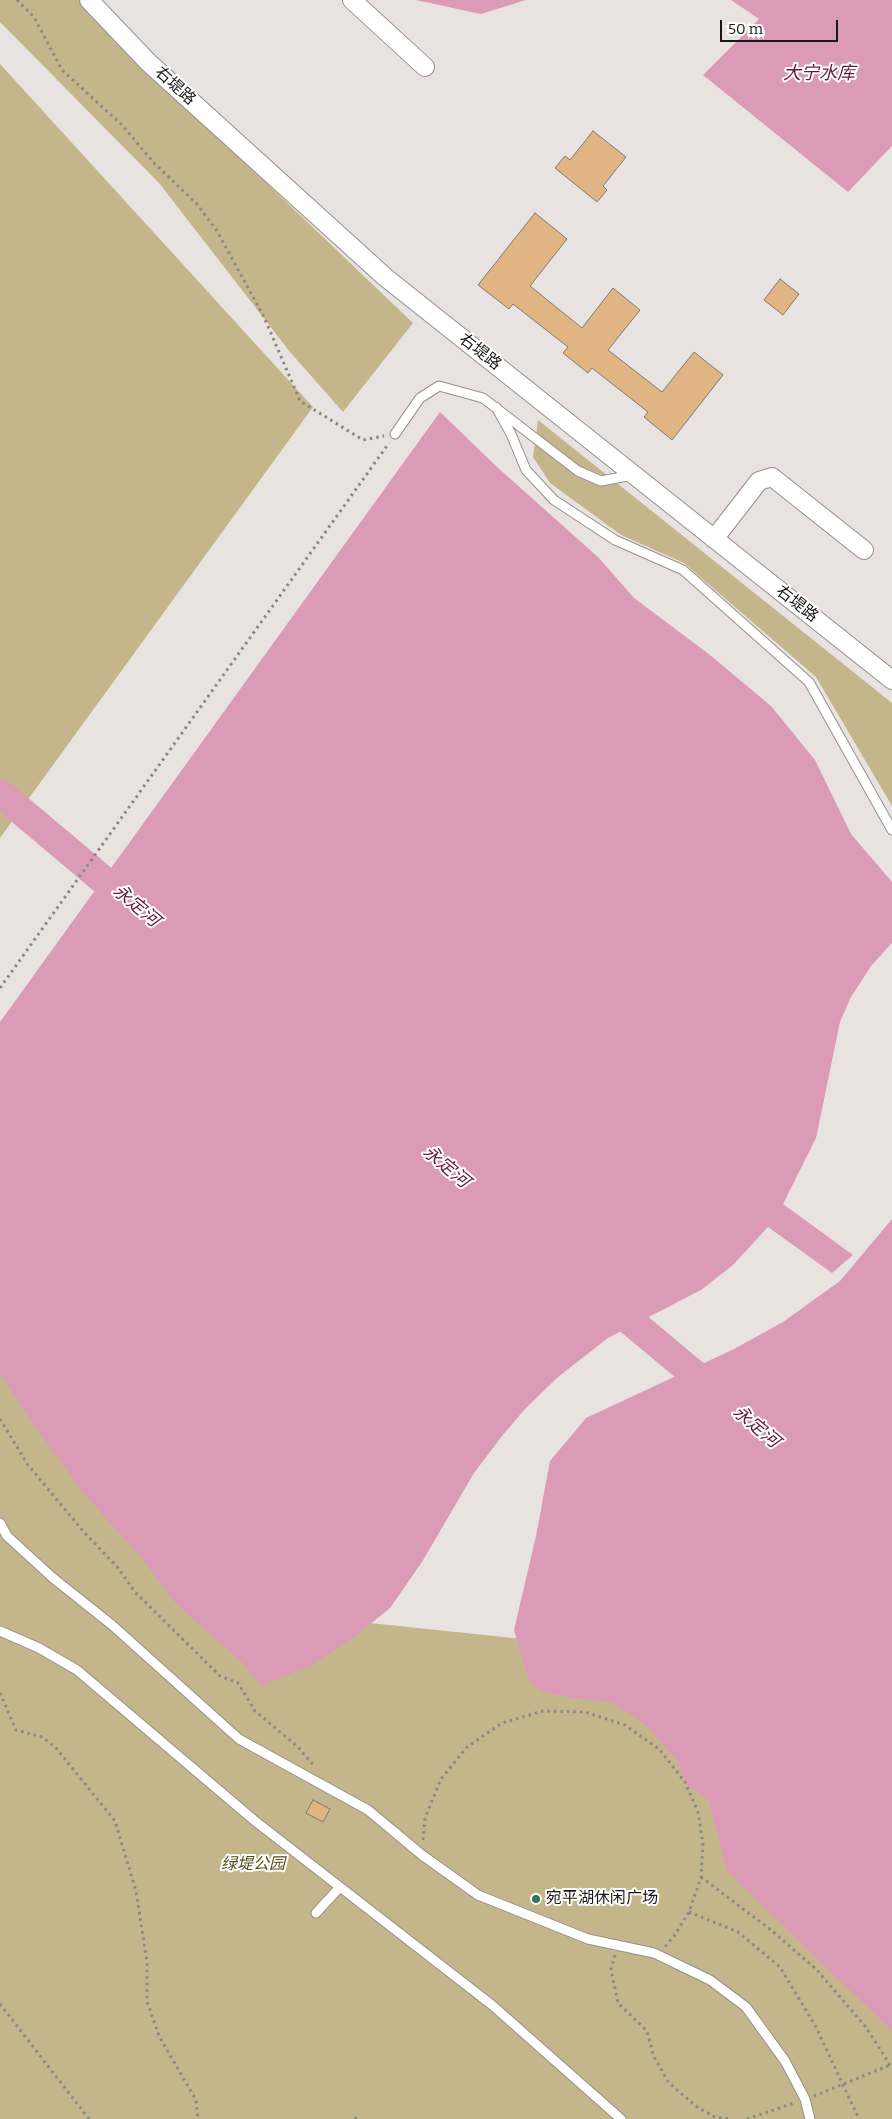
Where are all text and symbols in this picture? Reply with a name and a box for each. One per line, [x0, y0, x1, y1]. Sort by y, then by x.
scale bar [722, 10, 840, 42]
text: 50 m [728, 20, 763, 38]
street label: 右堤路 [151, 63, 199, 109]
water label: 大宁水库 [783, 63, 855, 85]
street label: 右堤路 [455, 330, 505, 374]
street label: 右堤路 [772, 582, 822, 626]
water label: 永定河 [108, 880, 164, 932]
water label: 永定河 [418, 1141, 474, 1193]
water label: 永定河 [728, 1401, 784, 1453]
park label: 绿堤公园 [221, 1855, 285, 1875]
place label: 宛平湖休闲广场 [546, 1889, 658, 1909]
marker: 宛平湖休闲广场 [530, 1893, 542, 1905]

